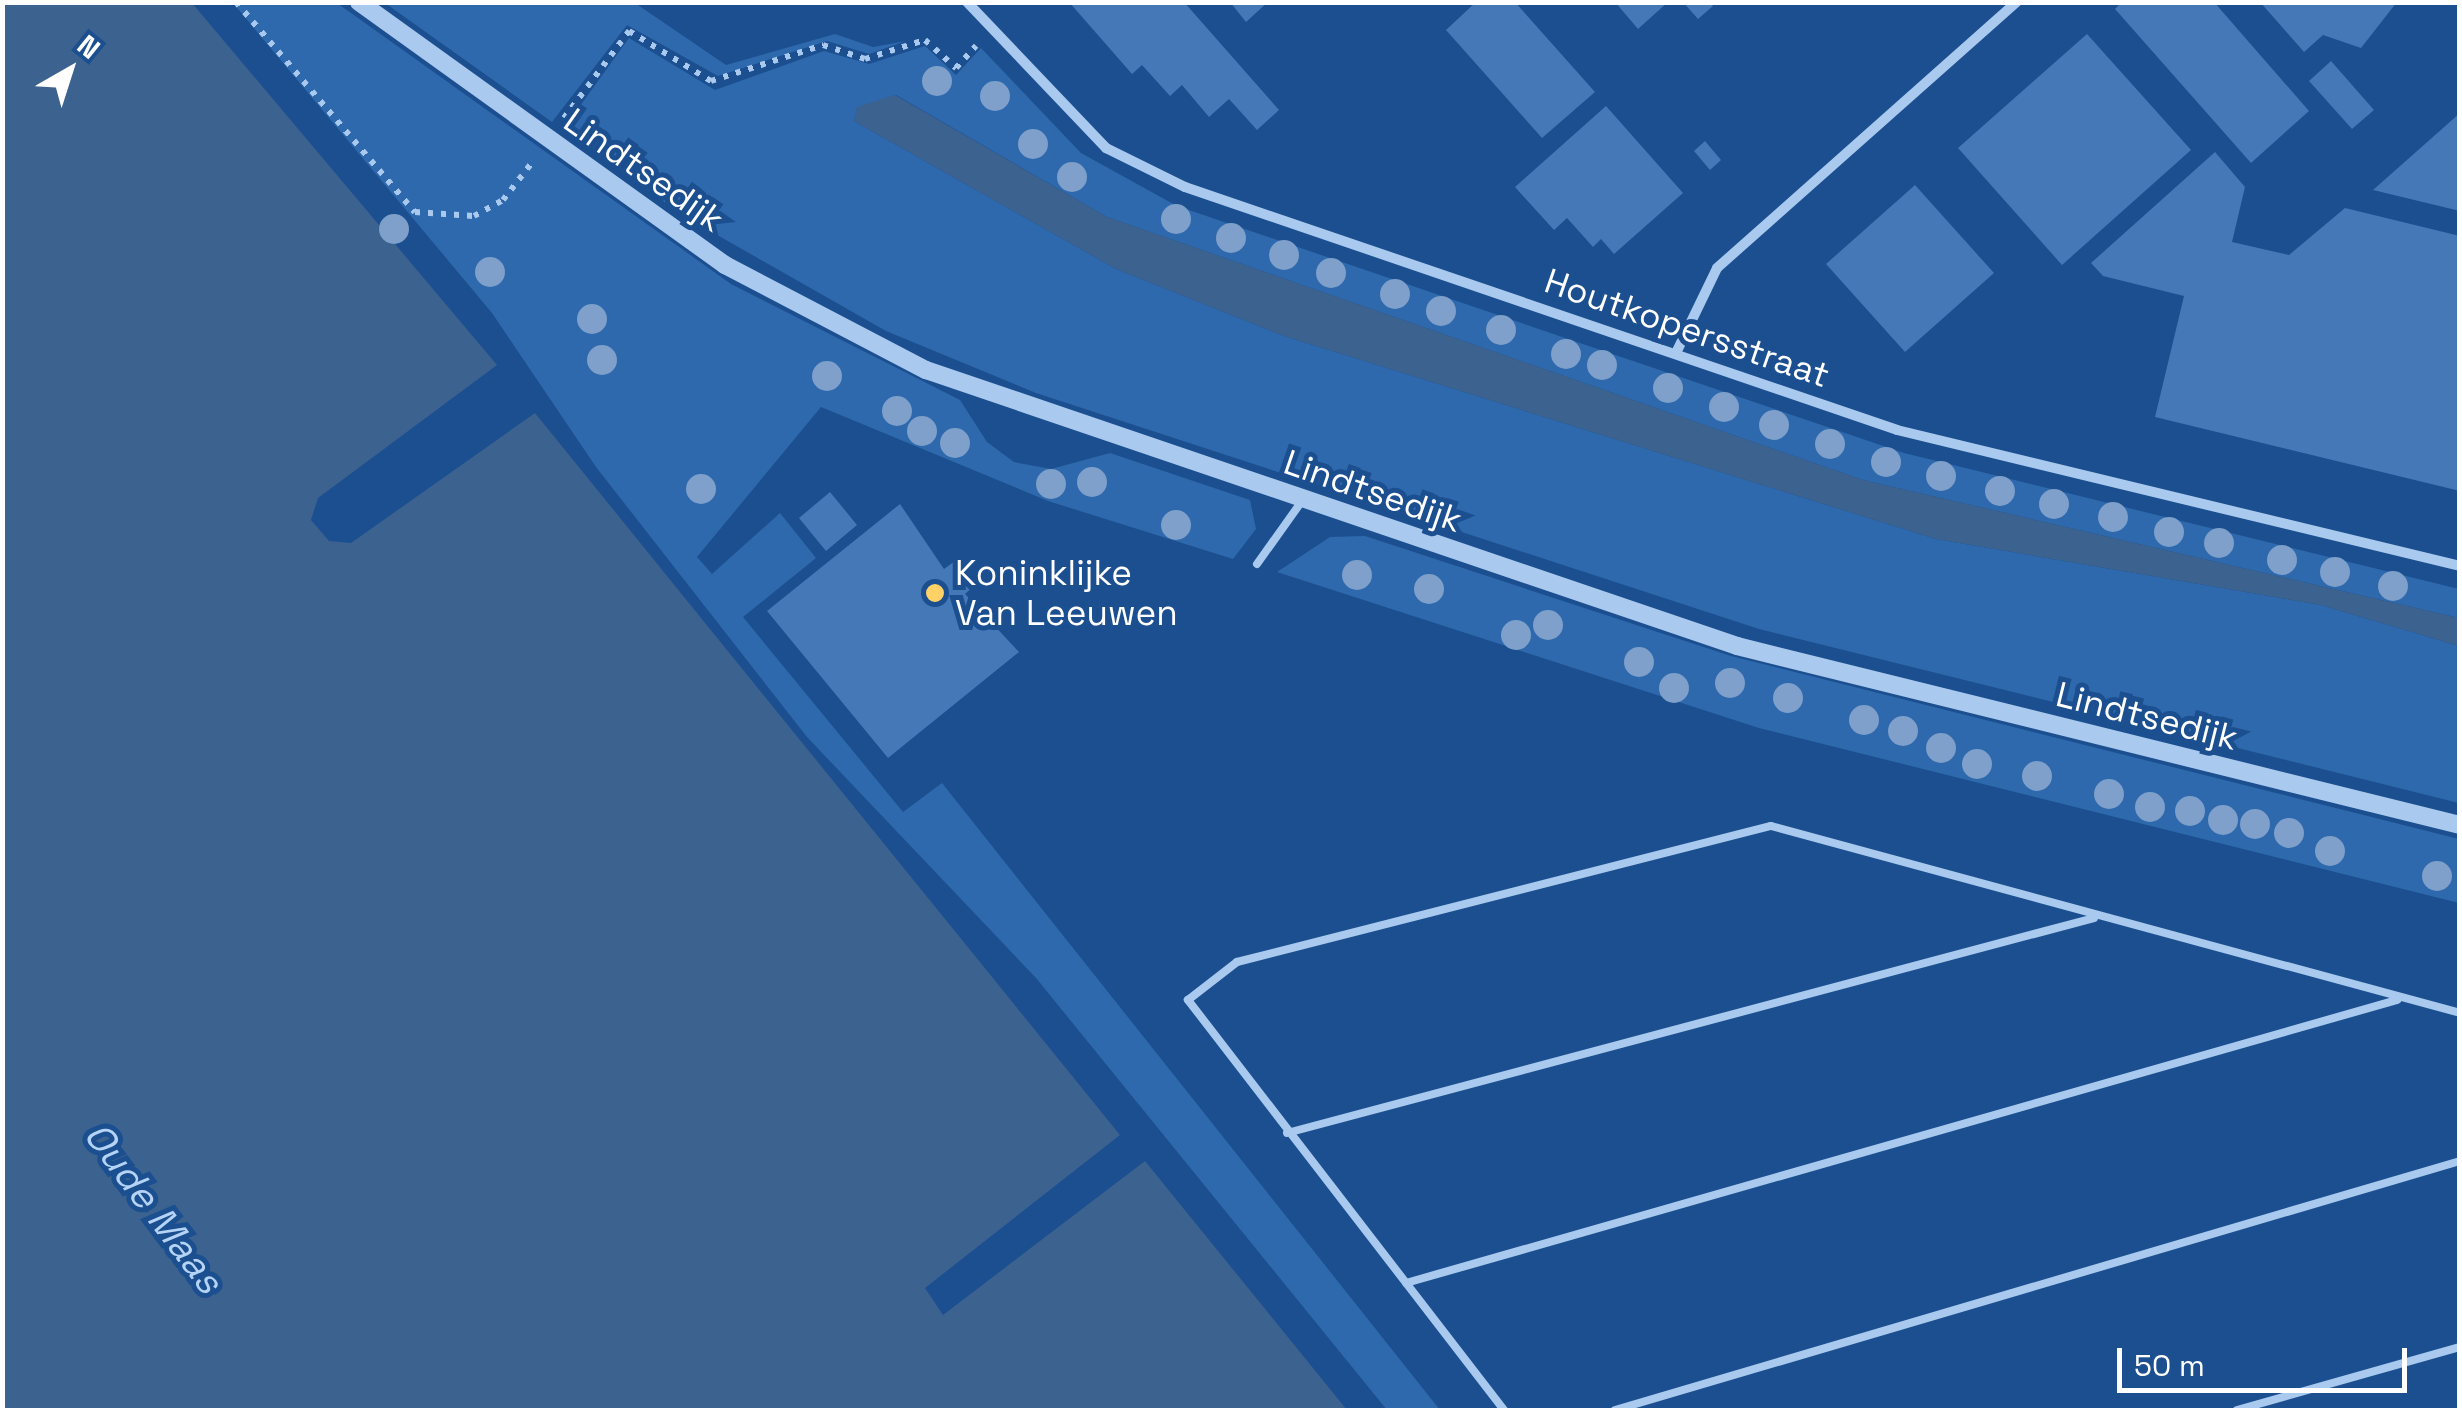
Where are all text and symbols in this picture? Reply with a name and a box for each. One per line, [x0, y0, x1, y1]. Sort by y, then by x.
north arrow [20, 20, 120, 120]
text: N [70, 27, 107, 67]
street label: Lindtsedijk [556, 100, 732, 240]
street label: Houtkopersstraat [1539, 260, 1835, 396]
street label: Lindtsedijk [1278, 441, 1468, 541]
place label: Koninklijke Van Leeuwen [955, 552, 1178, 634]
marker: Koninklijke Van Leeuwen [924, 582, 946, 604]
street label: Lindtsedijk [2052, 673, 2242, 759]
water label: Oude Maas [74, 1114, 232, 1302]
scale bar [2122, 1328, 2412, 1390]
text: 50 m [2134, 1346, 2205, 1385]

